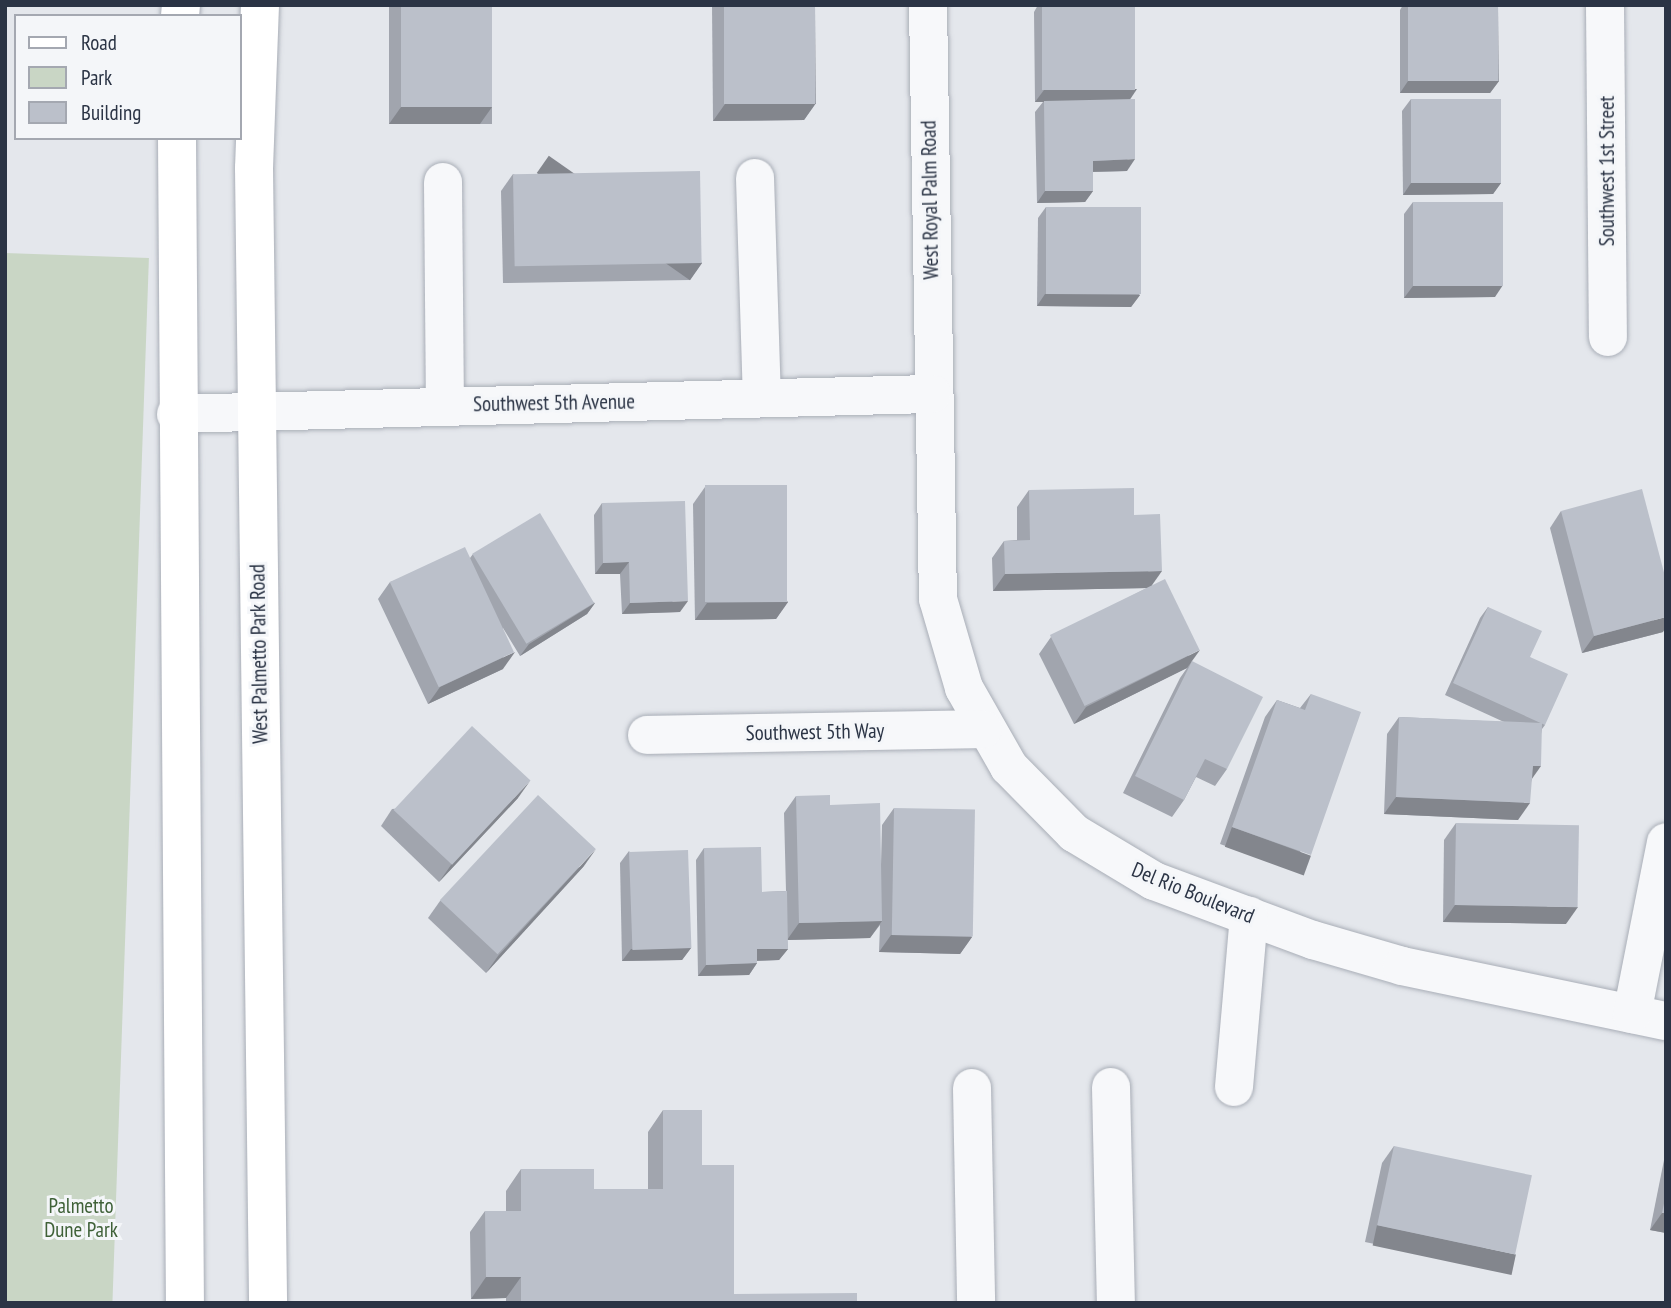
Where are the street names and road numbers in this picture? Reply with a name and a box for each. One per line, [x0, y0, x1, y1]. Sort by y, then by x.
street label: Southwest 1st Street [1594, 96, 1620, 246]
street label: West Royal Palm Road [916, 120, 944, 280]
street label: Southwest 5th Avenue [473, 389, 635, 417]
street label: West Palmetto Park Road [245, 564, 273, 744]
street label: Southwest 5th Way [745, 718, 885, 746]
street label: Del Rio Boulevard [1128, 857, 1258, 929]

